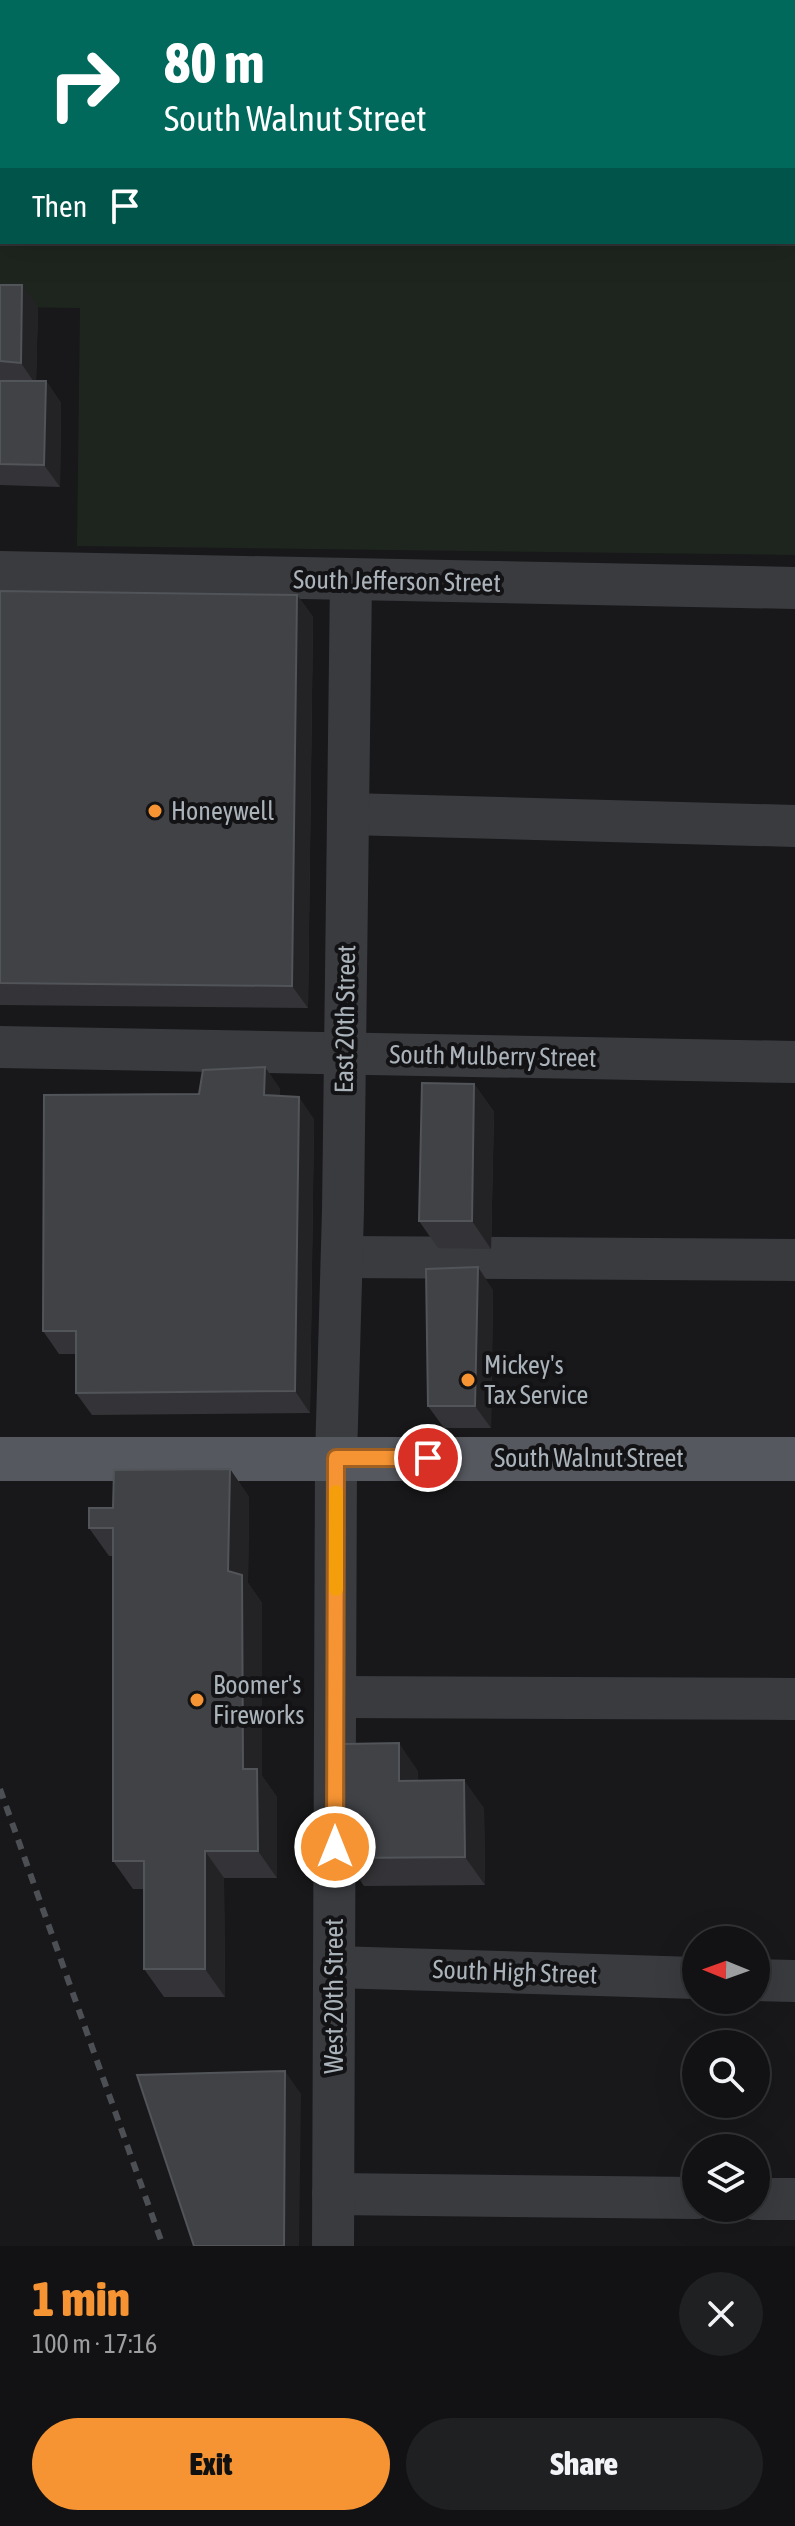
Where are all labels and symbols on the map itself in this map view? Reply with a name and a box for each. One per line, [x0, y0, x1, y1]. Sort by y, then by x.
street label: South Jefferson Street [293, 564, 501, 598]
place label: Honeywell [171, 796, 274, 826]
marker: Honeywell [146, 802, 164, 820]
street label: East 20th Street [329, 944, 361, 1094]
street label: South Mulberry Street [389, 1039, 597, 1073]
place label: Mickey's Tax Service [484, 1350, 588, 1410]
marker: Mickey's Tax Service [459, 1371, 477, 1389]
pin [394, 1424, 462, 1492]
street label: South Walnut Street [494, 1443, 684, 1473]
place label: Boomer's Fireworks [213, 1670, 304, 1730]
marker: Boomer's Fireworks [188, 1691, 206, 1709]
position arrow [293, 1805, 377, 1889]
street label: West 20th Street [319, 1918, 349, 2074]
north arrow [682, 1926, 770, 2014]
street label: South High Street [432, 1954, 598, 1990]

